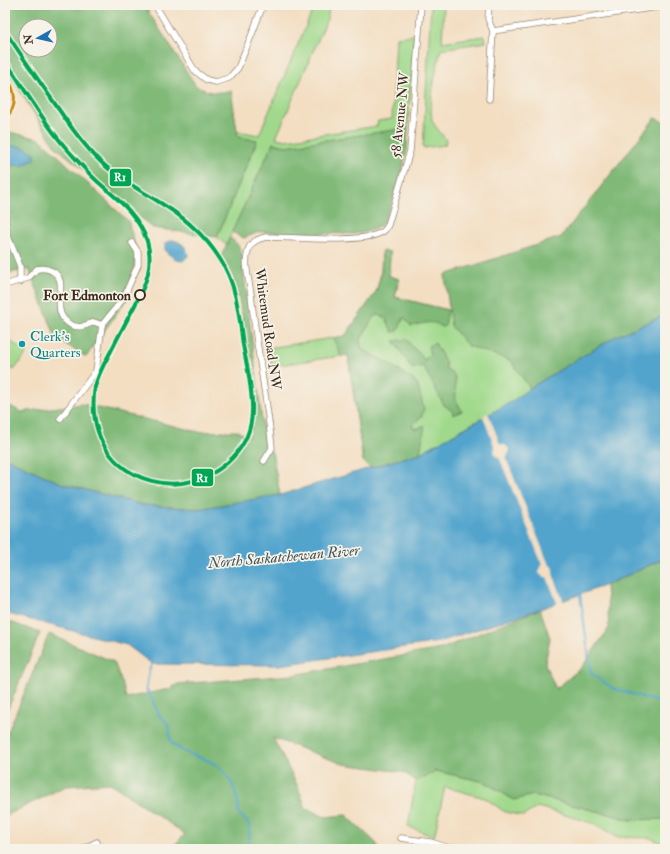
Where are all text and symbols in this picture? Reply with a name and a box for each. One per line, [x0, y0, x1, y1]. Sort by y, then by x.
north arrow [18, 18, 58, 58]
text: N [21, 32, 36, 46]
street label: 58 Avenue NW [387, 71, 413, 159]
line badge: R1 [109, 168, 132, 187]
text: R1 [114, 171, 126, 184]
street label: Whitemud Road NW [251, 266, 285, 392]
place label: Fort Edmonton [43, 287, 132, 304]
marker: Fort Edmonton [134, 289, 146, 301]
place label: Clerk's Quarters [30, 328, 81, 361]
marker: Clerk's Quarters [17, 339, 27, 349]
line badge: R1 [191, 468, 214, 487]
text: R1 [196, 472, 208, 485]
water label: North Saskatchewan River [207, 541, 362, 573]

